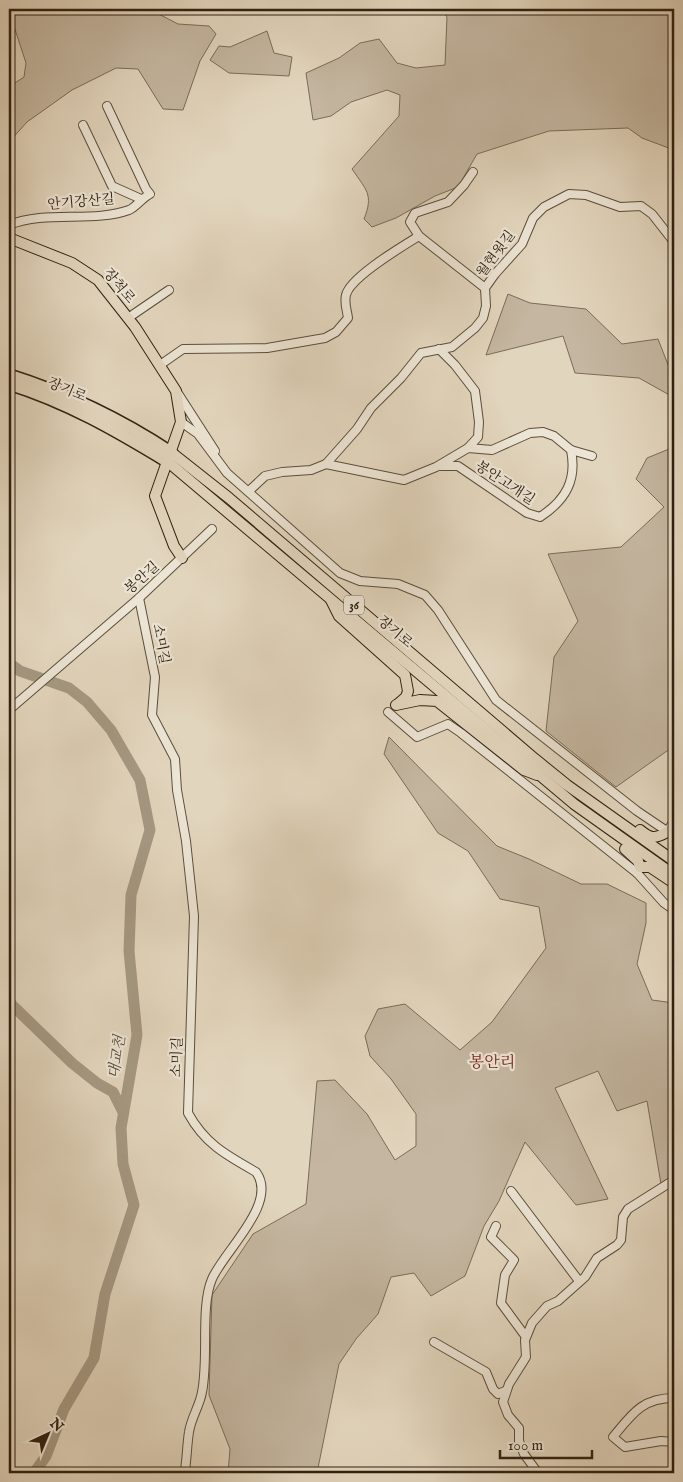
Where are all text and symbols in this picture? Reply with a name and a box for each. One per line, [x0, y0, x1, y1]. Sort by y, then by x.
street label: 안기강산길 [47, 190, 115, 214]
street label: 월현윗길 [473, 227, 519, 281]
street label: 장척로 [99, 265, 139, 308]
street label: 장기로 [45, 374, 90, 406]
street label: 봉안고개길 [472, 457, 538, 509]
street label: 봉안길 [121, 558, 163, 598]
road number: 36 [344, 596, 364, 614]
street label: 장기로 [374, 612, 417, 652]
street label: 소미길 [148, 622, 174, 666]
water label: 대교천 [104, 1033, 130, 1080]
street label: 소미길 [167, 1036, 187, 1078]
district label: 봉안리 [469, 1053, 515, 1073]
north arrow [22, 1410, 72, 1460]
text: N [45, 1414, 67, 1436]
scale bar [500, 1427, 593, 1459]
text: 100 m [508, 1436, 544, 1455]

